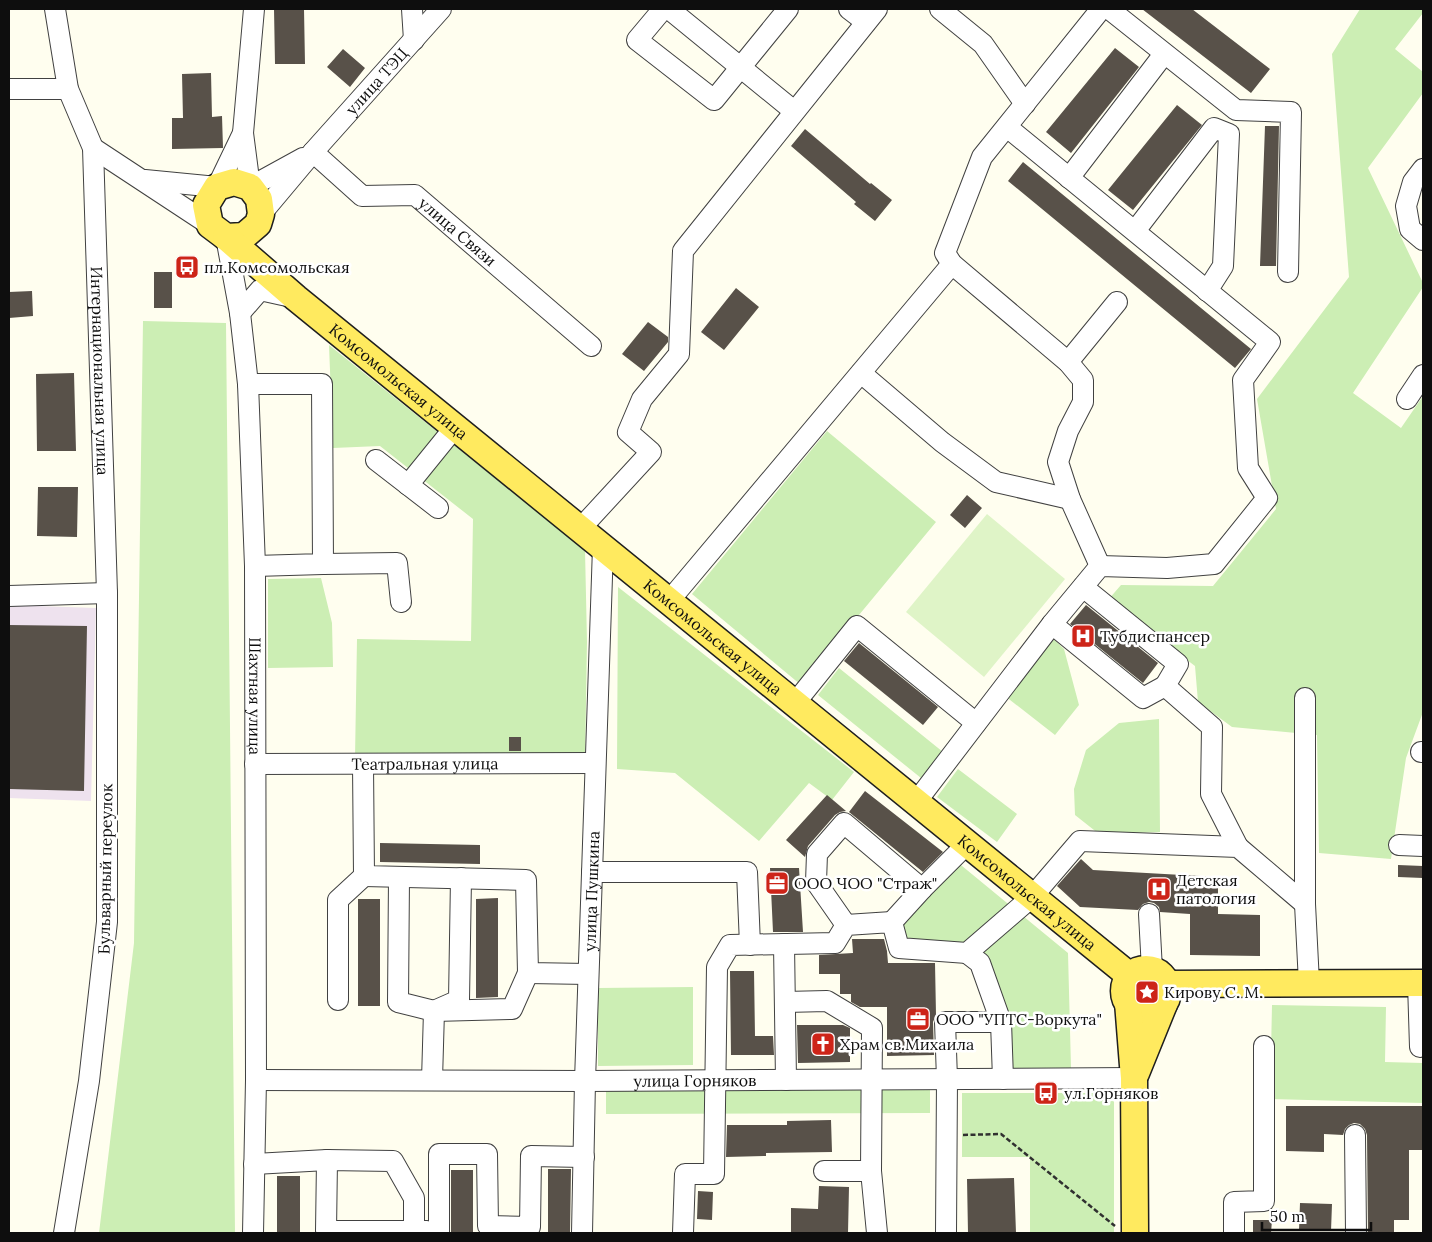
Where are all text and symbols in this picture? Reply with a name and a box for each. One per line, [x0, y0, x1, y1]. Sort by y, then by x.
street label: улица ТЭЦ [341, 43, 412, 119]
street label: улица Связи [415, 193, 501, 270]
bus stop icon: пл.Комсомольская [174, 254, 200, 280]
place label: пл.Комсомольская [204, 257, 350, 277]
street label: Интернациональная улица [87, 266, 113, 476]
street label: Комсомольская улица [325, 319, 472, 444]
street label: Комсомольская улица [639, 575, 786, 699]
hospital icon: Тубдиспансер [1070, 623, 1096, 649]
place label: Тубдиспансер [1100, 626, 1210, 646]
street label: Шахтная улица [245, 637, 265, 755]
street label: Театральная улица [351, 753, 499, 774]
street label: Бульварный переулок [94, 783, 116, 955]
street label: улица Пушкина [579, 830, 603, 952]
street label: Комсомольская улица [954, 830, 1100, 955]
office icon: ООО ЧОО "Страж" [764, 870, 790, 896]
place label: Детская патология [1176, 870, 1256, 908]
place label: ООО ЧОО "Страж" [794, 873, 937, 893]
hospital icon: Детская патология [1146, 876, 1172, 902]
place icon: Кирову С. М. [1134, 979, 1160, 1005]
place label: Кирову С. М. [1164, 982, 1263, 1002]
office icon: ООО "УПТС-Воркута" [905, 1006, 931, 1032]
place label: ООО "УПТС-Воркута" [936, 1009, 1102, 1029]
church icon: Храм св.Михаила [810, 1031, 836, 1057]
place label: Храм св.Михаила [840, 1034, 974, 1054]
street label: улица Горняков [634, 1070, 756, 1091]
bus stop icon: ул.Горняков [1033, 1080, 1059, 1106]
place label: ул.Горняков [1064, 1083, 1158, 1103]
scale bar [1262, 1200, 1371, 1232]
text: 50 m [1270, 1207, 1305, 1226]

